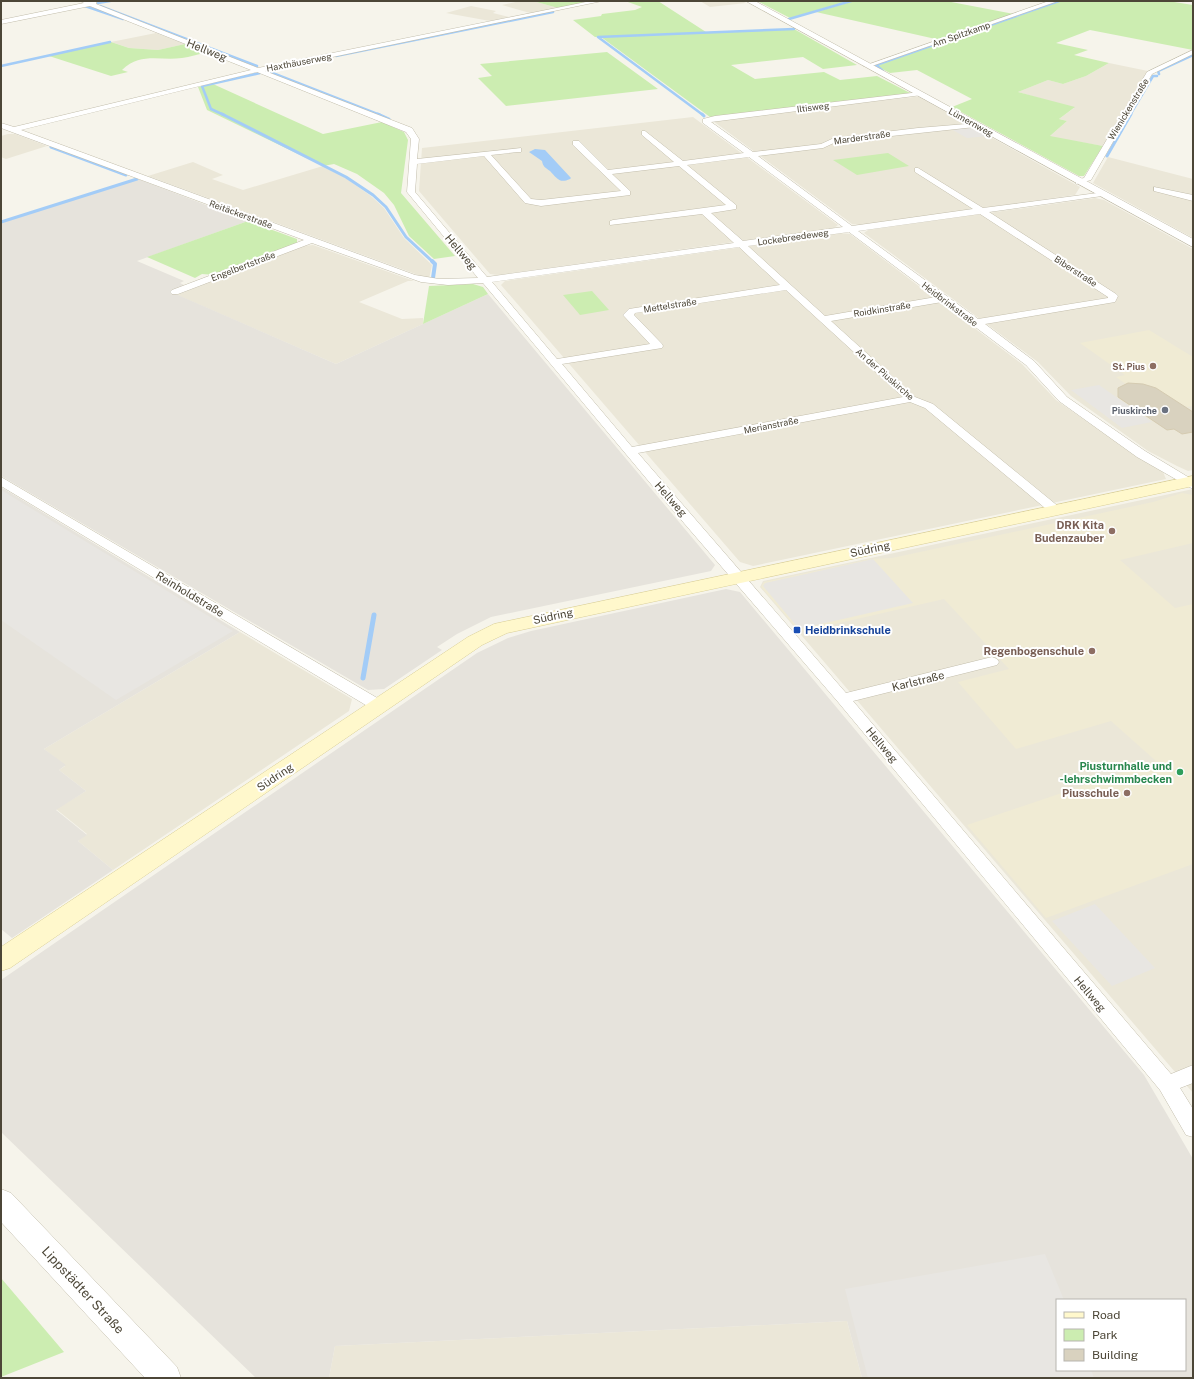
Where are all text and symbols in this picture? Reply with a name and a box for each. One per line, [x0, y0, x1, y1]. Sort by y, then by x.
street label: Am Spitzkamp [930, 19, 992, 49]
street label: Hellweg [185, 36, 229, 64]
street label: Haxthäuserweg [265, 50, 333, 74]
street label: Wienickenstraße [1105, 76, 1151, 142]
street label: Iltisweg [796, 99, 830, 114]
street label: Lümernweg [947, 105, 996, 139]
street label: Marderstraße [833, 128, 891, 146]
street label: Reitäckerstraße [208, 197, 274, 231]
street label: Lockebreedeweg [757, 226, 830, 247]
street label: Hellweg [443, 232, 479, 272]
street label: Engelbertstraße [209, 249, 277, 283]
street label: Biberstraße [1052, 253, 1100, 289]
street label: Heidbrinkstraße [920, 279, 980, 329]
street label: Mettelstraße [643, 295, 697, 315]
street label: Roidkinstraße [853, 299, 911, 319]
street label: An der Piuskirche [854, 346, 916, 402]
place label: St. Pius [1112, 361, 1145, 372]
marker: St. Pius [1148, 361, 1158, 371]
place label: Piuskirche [1112, 405, 1157, 416]
marker: Piuskirche [1160, 405, 1170, 415]
street label: Merianstraße [743, 414, 799, 436]
street label: Hellweg [653, 479, 690, 519]
place label: DRK Kita Budenzauber [1034, 519, 1104, 544]
marker: DRK Kita Budenzauber [1107, 526, 1117, 536]
street label: Südring [849, 539, 891, 559]
street label: Reinholdstraße [154, 569, 226, 619]
street label: Südring [532, 606, 574, 626]
place label: Heidbrinkschule [805, 624, 891, 636]
marker: Heidbrinkschule [792, 625, 802, 635]
place label: Regenbogenschule [984, 645, 1084, 657]
marker: Regenbogenschule [1087, 646, 1097, 656]
street label: Karlstraße [891, 669, 945, 693]
street label: Hellweg [864, 725, 900, 765]
place label: Piusturnhalle und -lehrschwimmbecken [1060, 760, 1172, 785]
street label: Südring [255, 761, 295, 793]
marker: Piusturnhalle und -lehrschwimmbecken [1175, 767, 1185, 777]
place label: Piusschule [1062, 787, 1119, 799]
marker: Piusschule [1122, 788, 1132, 798]
street label: Hellweg [1072, 974, 1108, 1014]
street label: Lippstädter Straße [39, 1243, 127, 1337]
legend [1056, 1299, 1186, 1371]
text: Road [1092, 1308, 1120, 1322]
text: Park [1092, 1328, 1118, 1342]
text: Building [1092, 1348, 1138, 1362]

